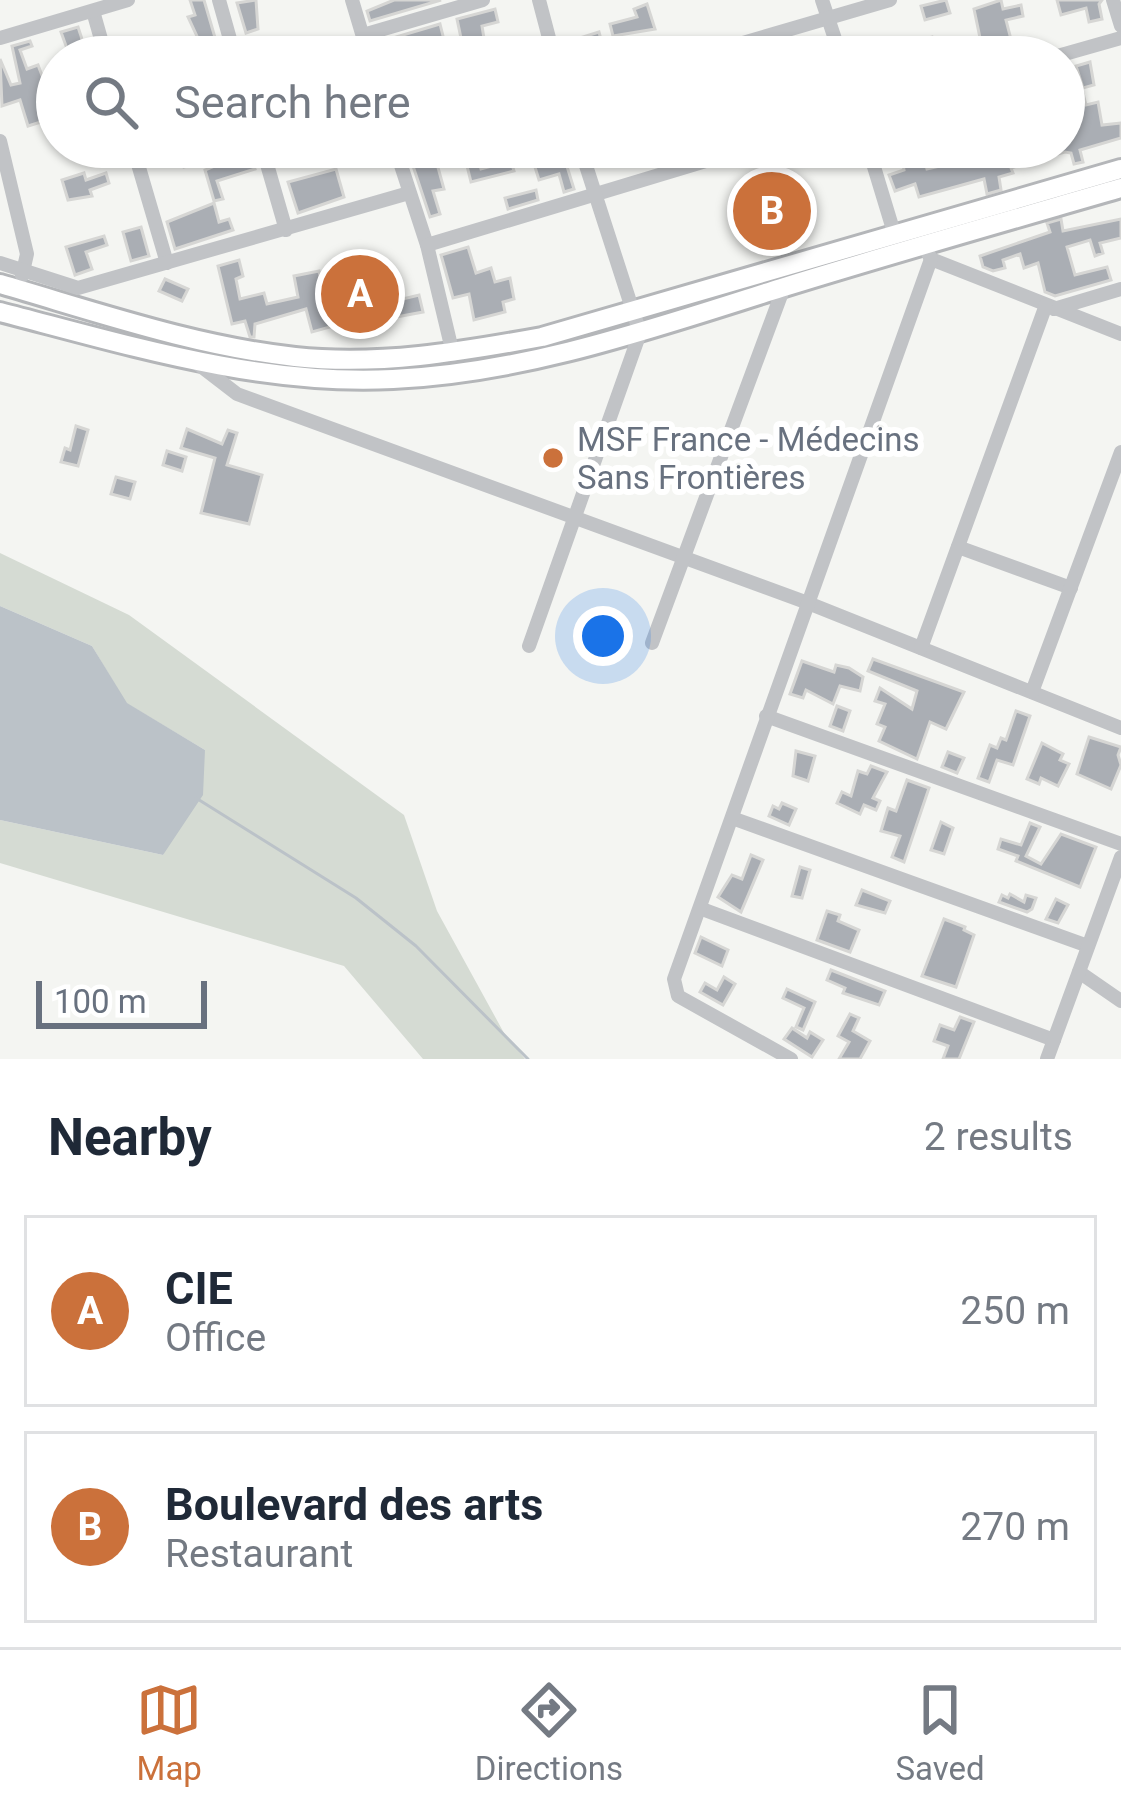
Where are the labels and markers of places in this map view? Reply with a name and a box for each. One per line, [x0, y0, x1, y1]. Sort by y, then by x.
pin: B [733, 166, 811, 256]
pin: A [321, 249, 399, 339]
place label: MSF France - Médecins Sans Frontières [577, 420, 920, 497]
marker: MSF France - Médecins Sans Frontières [540, 445, 566, 471]

